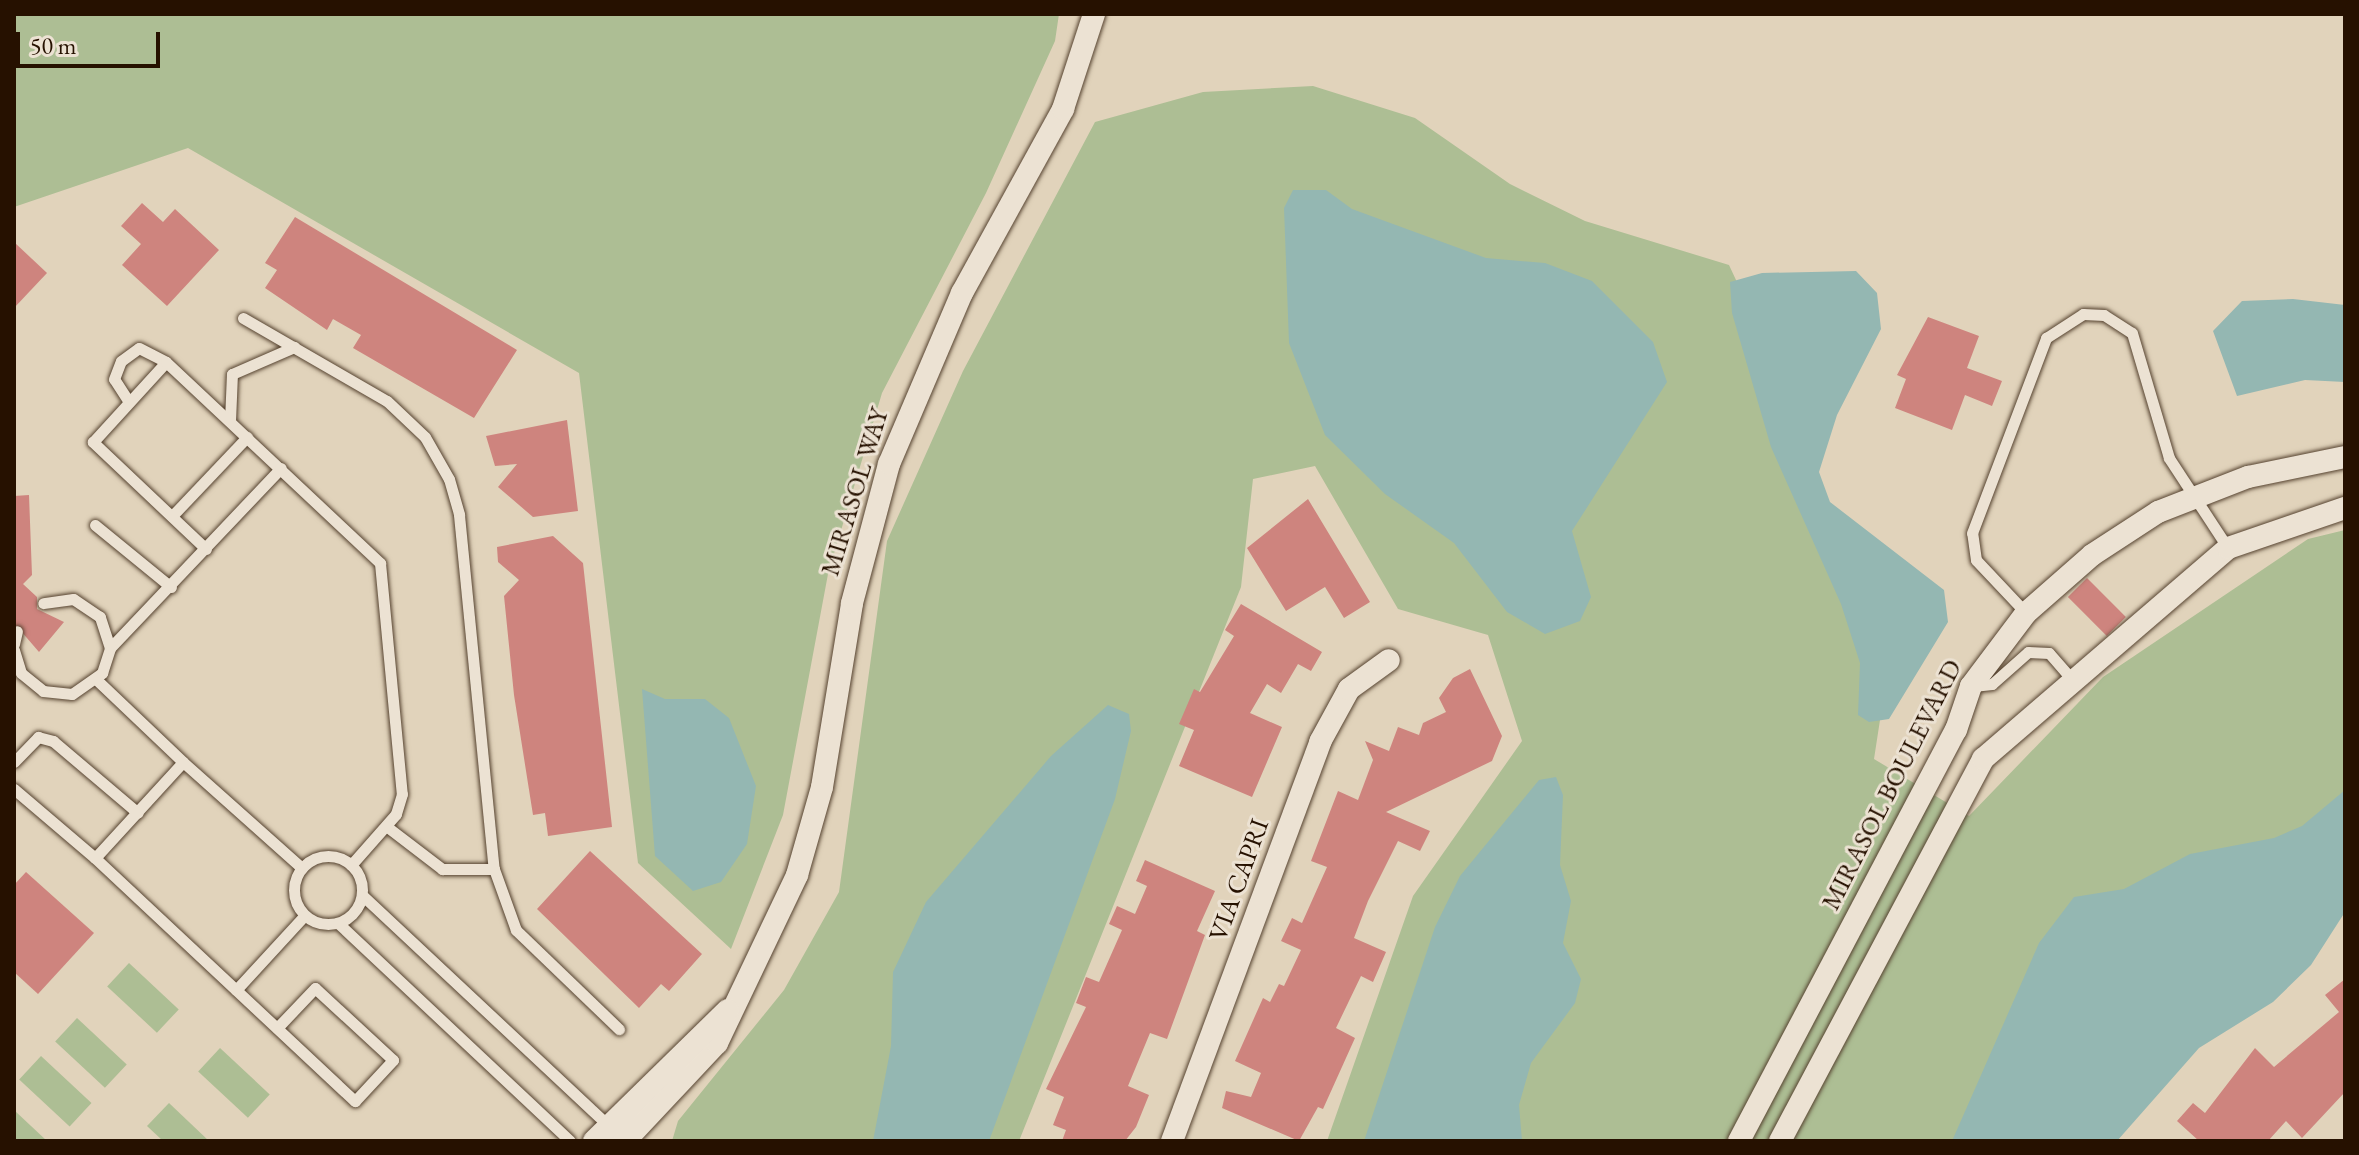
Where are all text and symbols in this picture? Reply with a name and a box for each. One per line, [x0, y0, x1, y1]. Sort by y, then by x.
scale bar [20, 16, 164, 66]
text: 50 m [30, 30, 77, 61]
street label: MIRASOL WAY [815, 404, 895, 580]
street label: MIRASOL BOULEVARD [1815, 655, 1969, 915]
street label: VIA CAPRI [1203, 815, 1275, 945]

